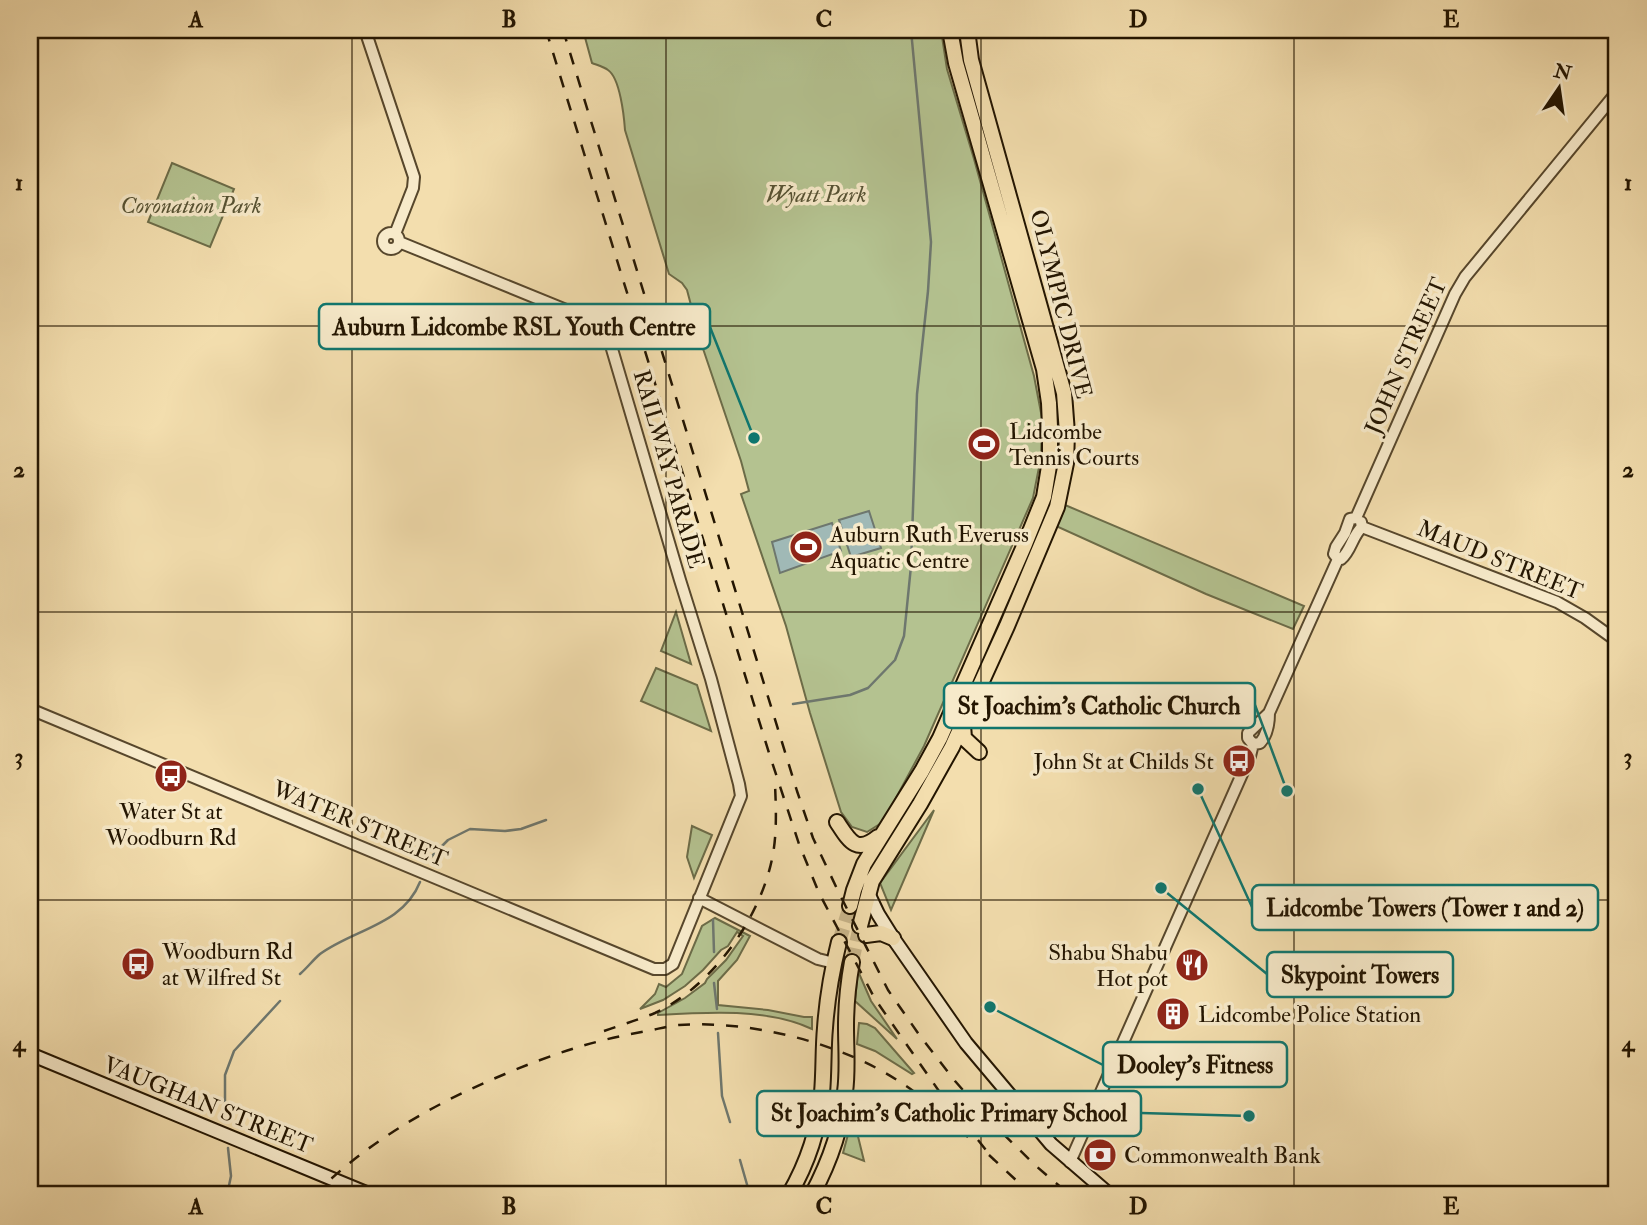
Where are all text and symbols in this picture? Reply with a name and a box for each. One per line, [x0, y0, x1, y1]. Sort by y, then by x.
text: A [188, 5, 204, 34]
text: B [501, 5, 517, 34]
text: C [816, 5, 832, 34]
text: D [1129, 5, 1147, 34]
text: E [1443, 5, 1460, 34]
north arrow [1524, 52, 1594, 122]
text: N [1551, 59, 1575, 86]
text: 1 [15, 168, 23, 197]
text: 1 [1624, 168, 1632, 197]
park label: Wyatt Park [765, 180, 867, 209]
park label: Coronation Park [120, 191, 262, 220]
street label: OLYMPIC DRIVE [1024, 207, 1098, 401]
street label: JOHN STREET [1358, 273, 1454, 440]
callout: Auburn Lidcombe RSL Youth Centre [319, 304, 710, 349]
text: Auburn Lidcombe RSL Youth Centre [332, 312, 695, 343]
street label: RAILWAY PARADE [627, 366, 711, 572]
place label: Lidcombe Tennis Courts [1009, 417, 1139, 472]
sports icon: Lidcombe Tennis Courts [965, 425, 1003, 463]
text: 2 [13, 455, 25, 484]
text: 2 [1622, 455, 1634, 484]
street label: MAUD STREET [1413, 514, 1587, 606]
place label: Auburn Ruth Everuss Aquatic Centre [829, 520, 1029, 575]
sports icon: Auburn Ruth Everuss Aquatic Centre [787, 528, 825, 566]
callout: St Joachim’s Catholic Church [944, 683, 1255, 728]
text: St Joachim’s Catholic Church [958, 691, 1241, 722]
text: 3 [15, 742, 23, 771]
bus stop icon: John St at Childs St [1220, 742, 1258, 780]
text: 3 [1624, 742, 1632, 771]
place label: John St at Childs St [1032, 747, 1214, 776]
bus stop icon: Water St at Woodburn Rd [152, 757, 190, 795]
street label: WATER STREET [267, 774, 452, 874]
place label: Water St at Woodburn Rd [105, 797, 236, 852]
callout: Lidcombe Towers (Tower 1 and 2) [1252, 885, 1598, 930]
text: Lidcombe Towers (Tower 1 and 2) [1266, 893, 1584, 924]
place label: Woodburn Rd at Wilfred St [161, 937, 293, 992]
place label: Shabu Shabu Hot pot [1048, 938, 1168, 994]
bus stop icon: Woodburn Rd at Wilfred St [119, 945, 157, 983]
restaurant icon: Shabu Shabu Hot pot [1173, 946, 1211, 984]
callout: Skypoint Towers [1267, 952, 1453, 997]
text: Skypoint Towers [1281, 960, 1439, 991]
building icon: Lidcombe Police Station [1154, 995, 1192, 1033]
place label: Lidcombe Police Station [1198, 1000, 1421, 1029]
text: 4 [12, 1029, 27, 1058]
text: 4 [1621, 1029, 1636, 1058]
callout: Dooley's Fitness [1103, 1042, 1287, 1087]
street label: VAUGHAN STREET [99, 1050, 317, 1160]
text: Dooley's Fitness [1117, 1050, 1273, 1081]
callout: St Joachim's Catholic Primary School [757, 1091, 1141, 1136]
text: St Joachim's Catholic Primary School [771, 1098, 1128, 1129]
bank icon: Commonwealth Bank [1081, 1136, 1119, 1174]
place label: Commonwealth Bank [1124, 1141, 1321, 1170]
text: A [188, 1192, 204, 1221]
text: B [501, 1192, 517, 1221]
text: C [816, 1192, 832, 1221]
text: D [1129, 1192, 1147, 1221]
text: E [1443, 1192, 1460, 1221]

